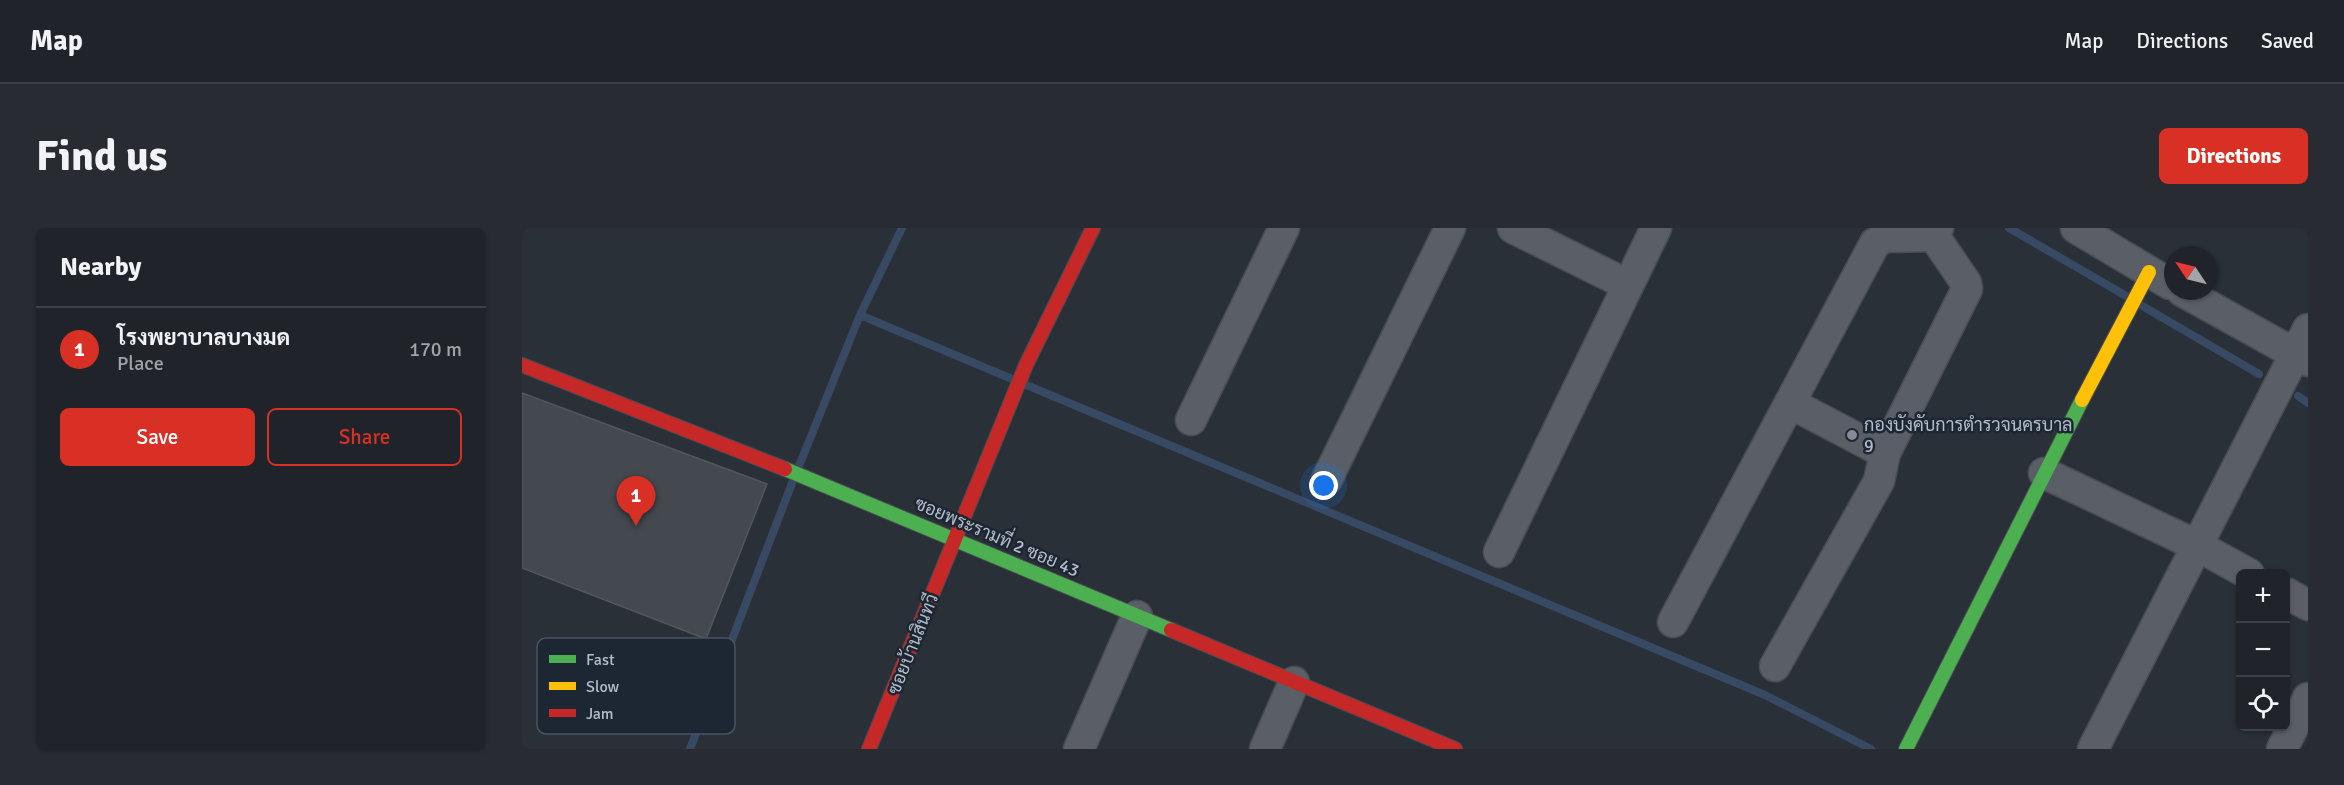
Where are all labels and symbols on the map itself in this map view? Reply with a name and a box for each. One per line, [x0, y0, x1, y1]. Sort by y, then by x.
north arrow [2164, 246, 2218, 300]
place label: กองบังคับการตำรวจนครบาล 9 [1864, 414, 2073, 457]
marker: กองบังคับการตำรวจนครบาล 9 [1845, 428, 1859, 442]
your location [1309, 471, 1338, 500]
pin: 1 [616, 476, 656, 526]
street label: ซอยพระรามที่ 2 ซอย 43 [911, 488, 1085, 582]
street label: ซอยบ้านสินทวี [881, 590, 943, 698]
legend [537, 638, 735, 734]
text: Fast [586, 650, 615, 670]
text: Slow [586, 677, 620, 697]
text: Jam [586, 704, 614, 724]

